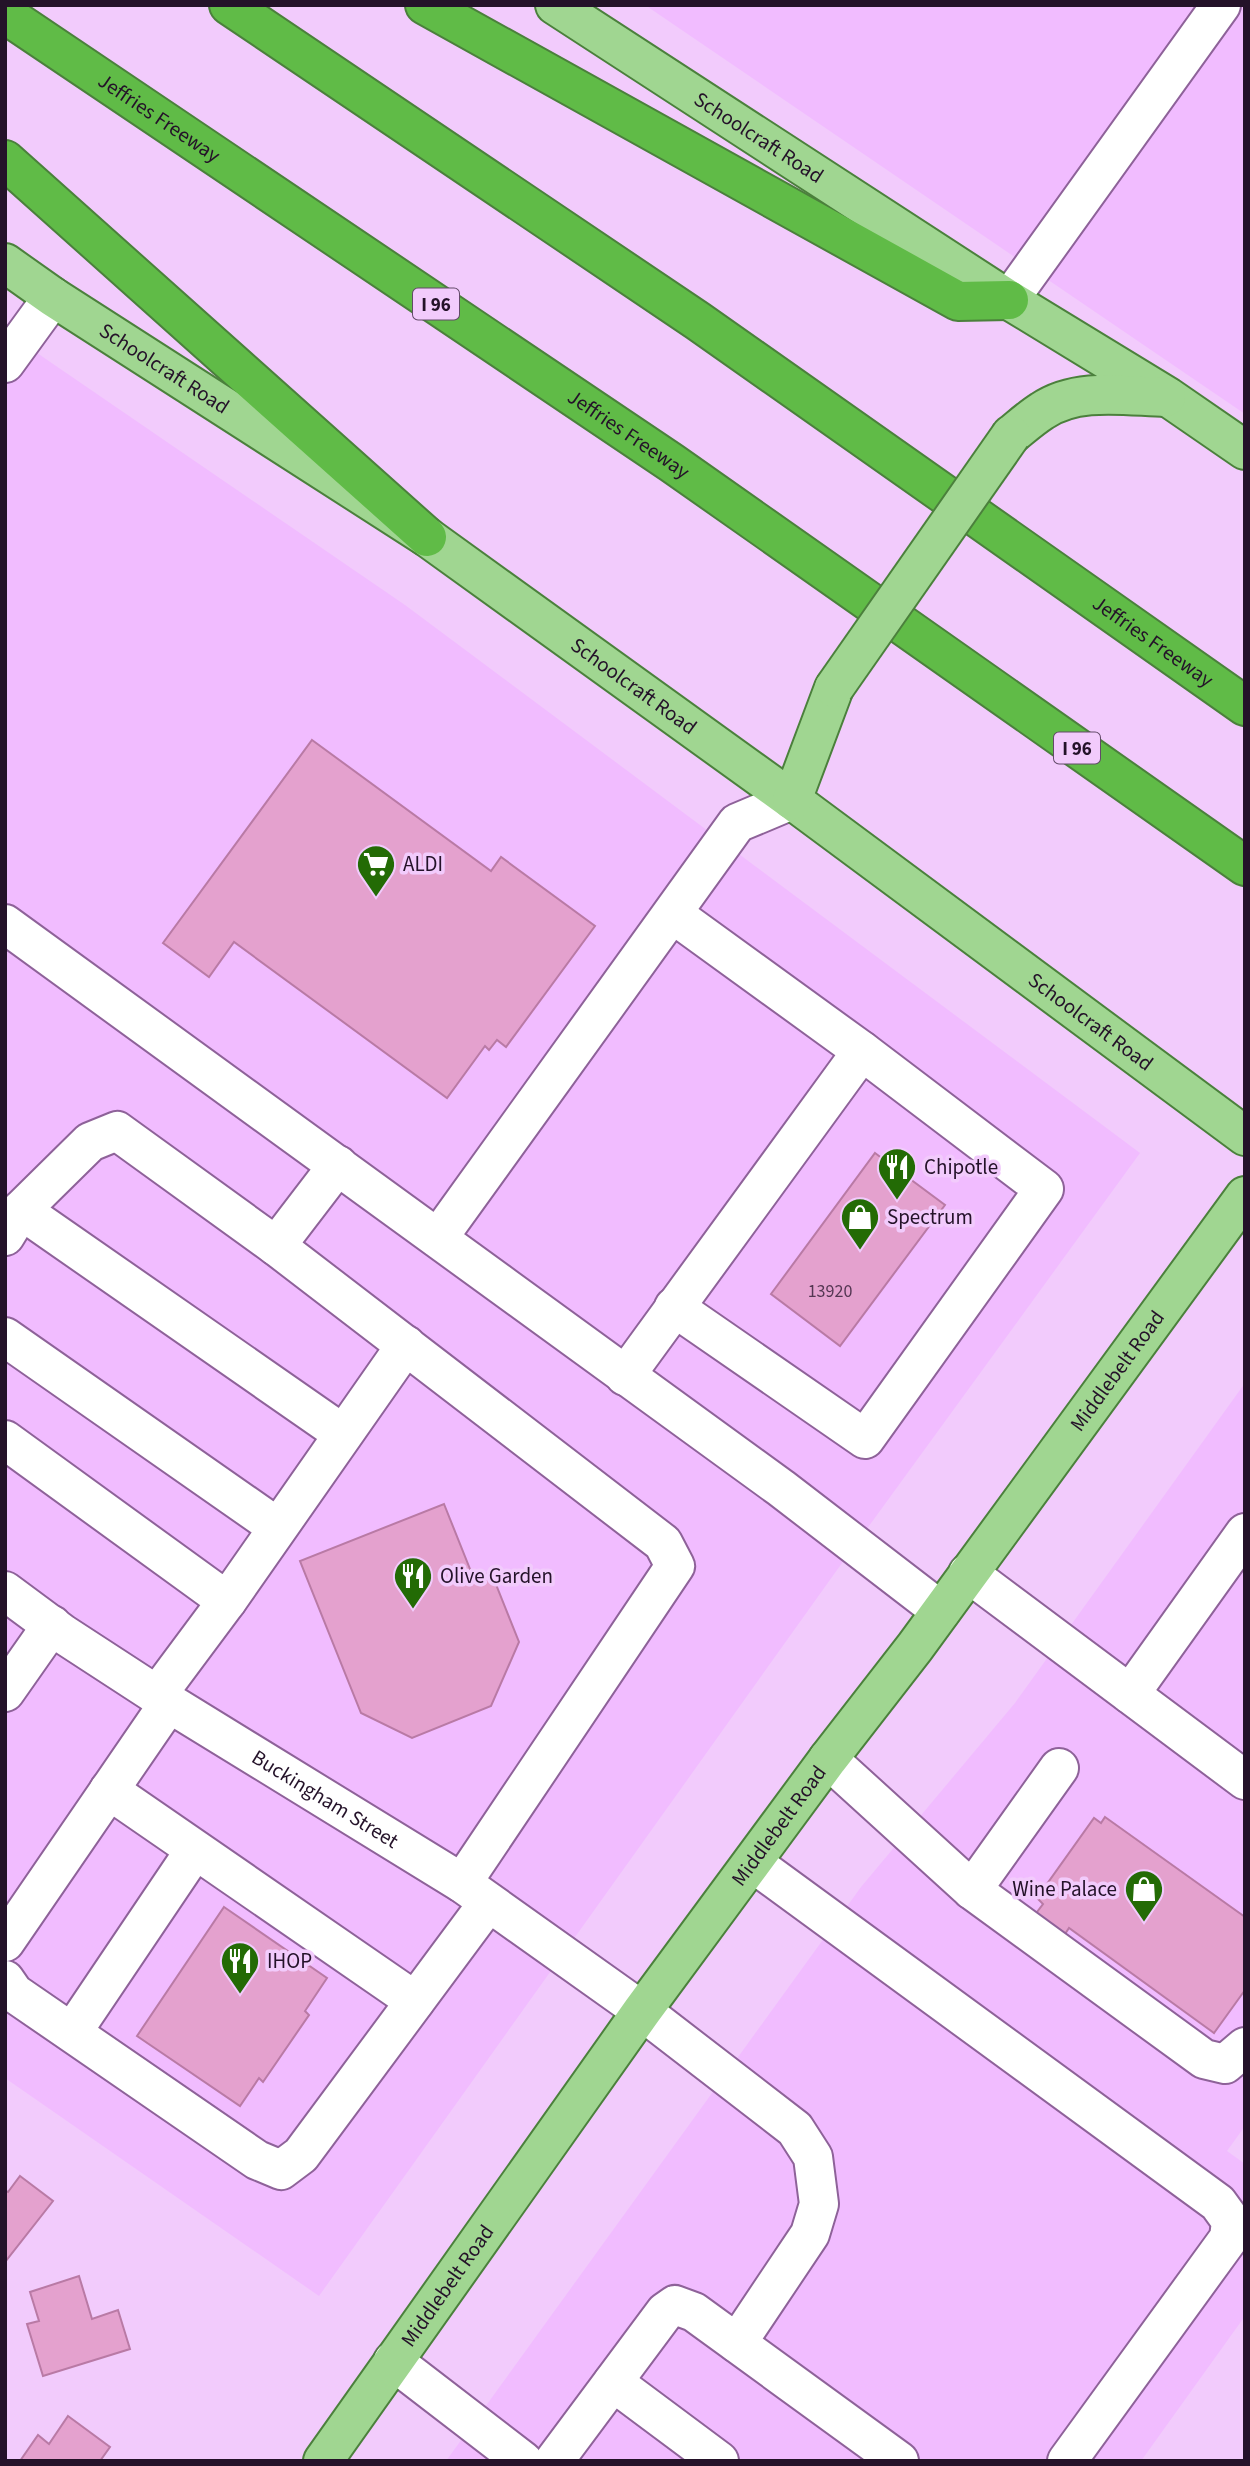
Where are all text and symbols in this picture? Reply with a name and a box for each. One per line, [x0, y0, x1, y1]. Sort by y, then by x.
street label: Jeffries Freeway [92, 66, 227, 170]
street label: Schoolcraft Road [688, 84, 829, 191]
road number: I 96 [413, 288, 459, 320]
street label: Schoolcraft Road [93, 315, 235, 421]
street label: Jeffries Freeway [562, 382, 696, 486]
street label: Jeffries Freeway [1086, 588, 1220, 694]
street label: Schoolcraft Road [564, 630, 703, 742]
road number: I 96 [1054, 733, 1100, 764]
supermarket icon: ALDI [355, 843, 397, 898]
place label: ALDI [403, 849, 443, 879]
street label: Schoolcraft Road [1022, 965, 1160, 1078]
restaurant icon: Chipotle [876, 1146, 918, 1201]
place label: Chipotle [924, 1152, 998, 1182]
shop icon: Spectrum [839, 1196, 881, 1251]
place label: Spectrum [887, 1202, 973, 1232]
house number: 13920 [808, 1279, 852, 1304]
street label: Middlebelt Road [1063, 1304, 1172, 1437]
restaurant icon: Olive Garden [392, 1555, 434, 1610]
place label: Olive Garden [440, 1561, 553, 1591]
street label: Buckingham Street [246, 1742, 404, 1856]
street label: Middlebelt Road [724, 1759, 833, 1892]
shop icon: Wine Palace [1123, 1868, 1165, 1923]
place label: Wine Palace [1012, 1874, 1117, 1904]
restaurant icon: IHOP [219, 1940, 261, 1995]
place label: IHOP [267, 1946, 312, 1976]
street label: Middlebelt Road [394, 2218, 501, 2353]

